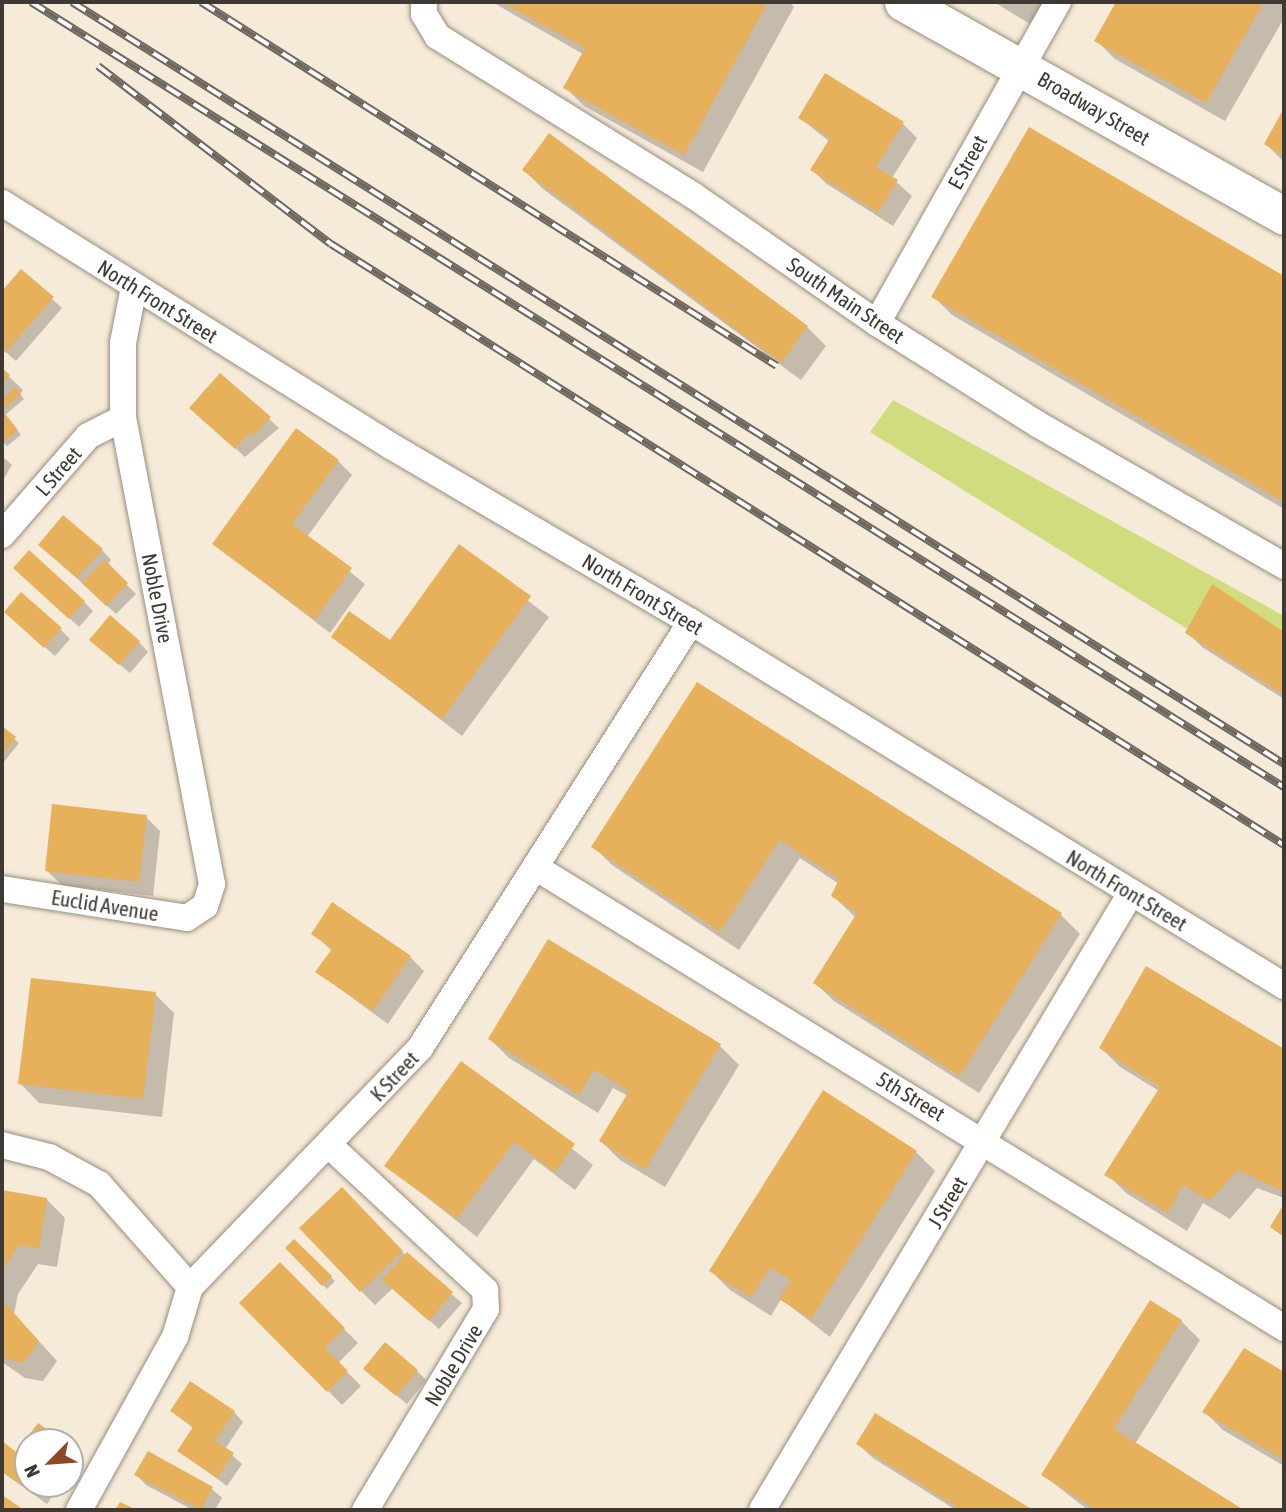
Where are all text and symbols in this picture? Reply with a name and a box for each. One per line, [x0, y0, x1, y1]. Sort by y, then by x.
street label: Broadway Street [1033, 66, 1155, 150]
street label: E Street [942, 131, 992, 193]
street label: South Main Street [783, 252, 909, 348]
street label: North Front Street [93, 254, 223, 348]
street label: L Street [30, 441, 86, 501]
street label: North Front Street [578, 548, 708, 640]
street label: Noble Drive [137, 551, 179, 645]
street label: North Front Street [1062, 844, 1192, 936]
street label: Euclid Avenue [50, 884, 160, 926]
street label: K Street [365, 1046, 423, 1106]
street label: 5th Street [872, 1066, 950, 1126]
street label: J Street [922, 1172, 972, 1232]
street label: Noble Drive [419, 1320, 487, 1410]
north arrow [14, 1428, 84, 1498]
text: N [19, 1461, 44, 1481]

